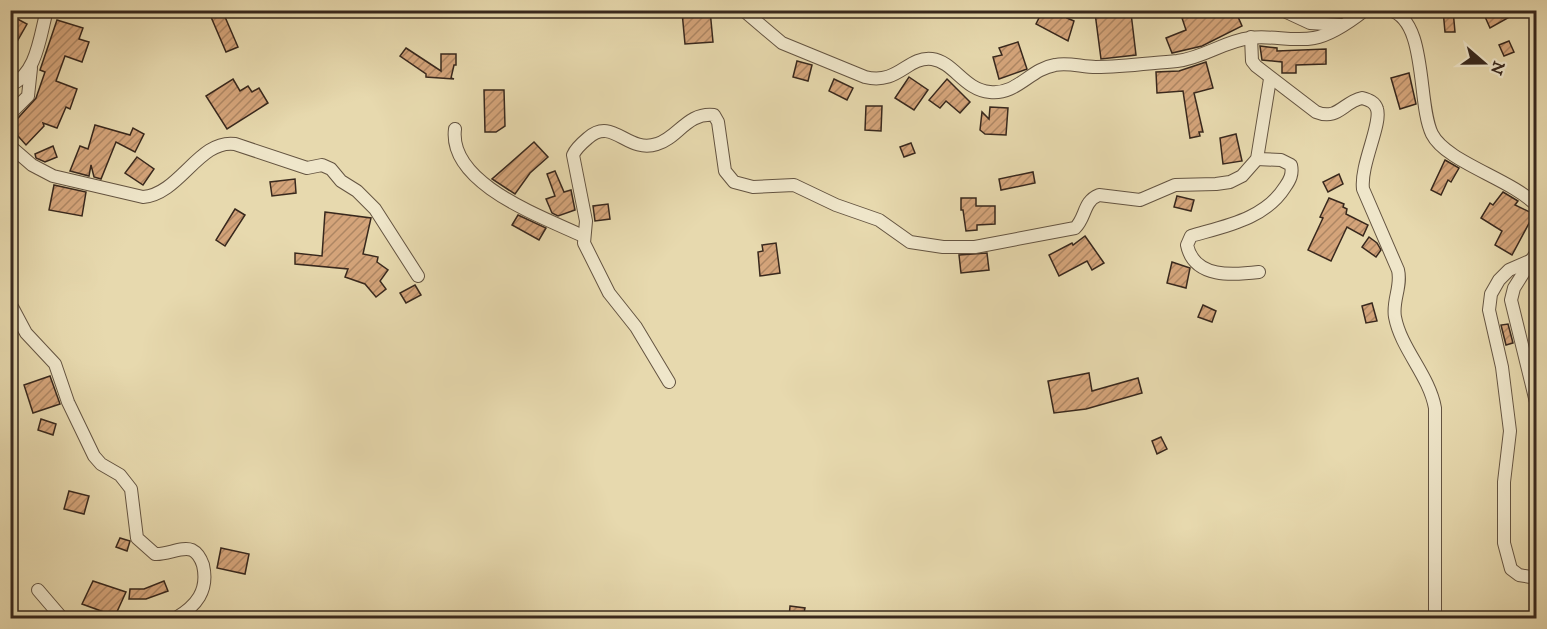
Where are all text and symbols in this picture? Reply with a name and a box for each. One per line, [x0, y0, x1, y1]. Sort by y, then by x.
north arrow [1454, 33, 1514, 93]
text: N [1486, 58, 1509, 77]

